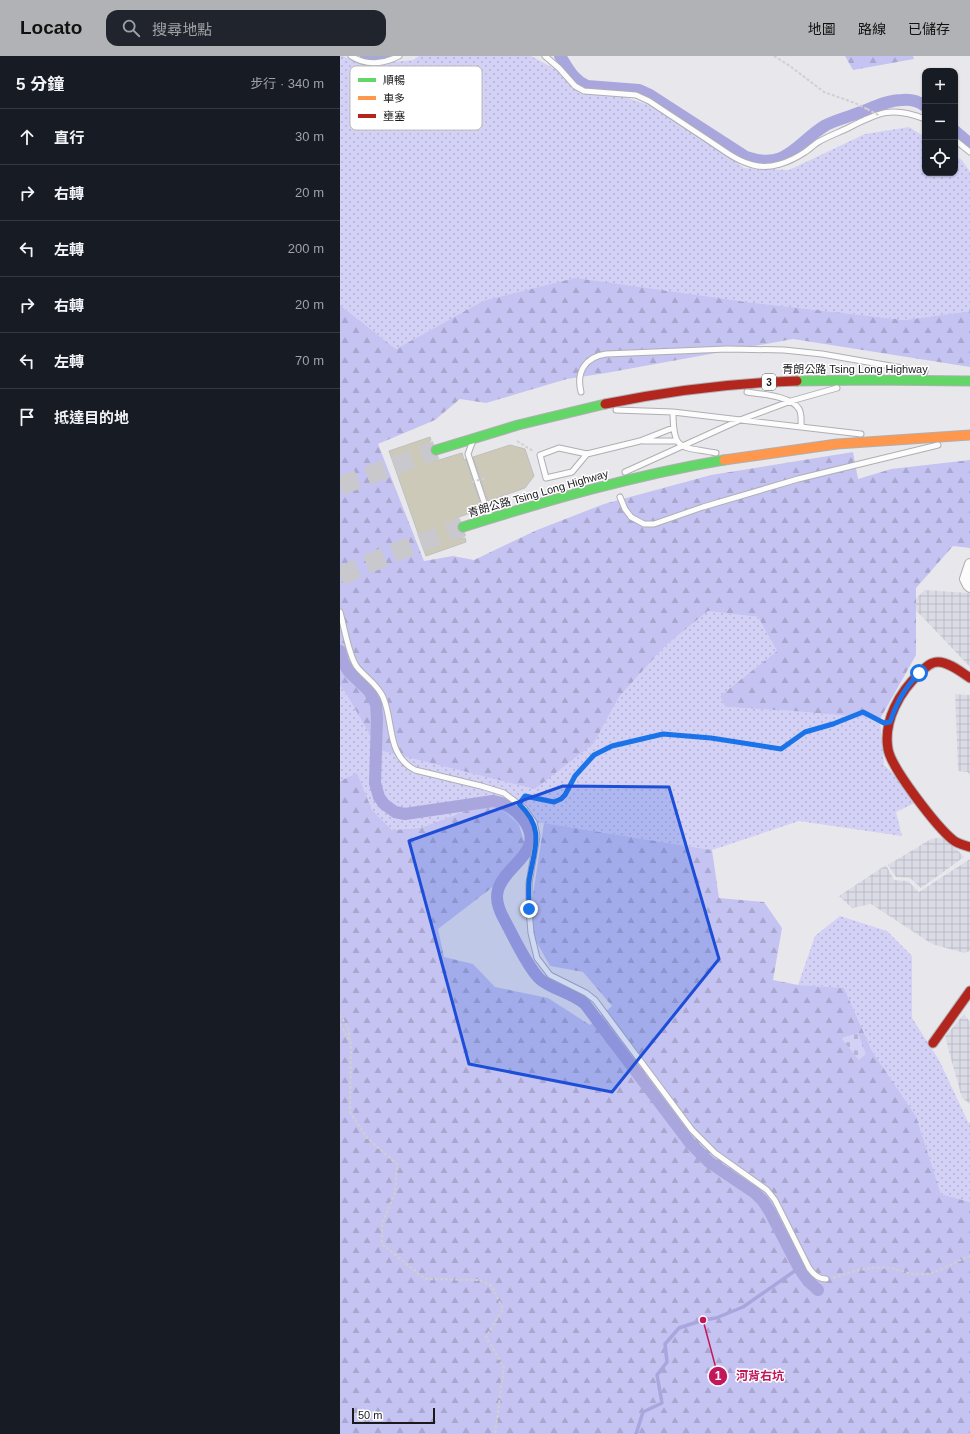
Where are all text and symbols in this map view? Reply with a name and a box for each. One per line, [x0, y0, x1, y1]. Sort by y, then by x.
search box [106, 10, 386, 46]
text: Locato [20, 17, 82, 38]
icon: search [120, 17, 142, 39]
text: 搜尋地點 [152, 21, 212, 38]
text: 地圖 [808, 21, 836, 37]
text: 路線 [858, 21, 886, 37]
text: 已儲存 [908, 21, 950, 37]
legend [350, 66, 482, 130]
map controls [922, 68, 958, 176]
button: + [922, 68, 958, 104]
text: 順暢 [383, 74, 405, 86]
text: 5 分鐘 [16, 75, 64, 94]
text: 步行 · 340 m [250, 76, 324, 91]
text: 車多 [383, 92, 405, 104]
button: − [922, 104, 958, 140]
text: 壅塞 [383, 110, 405, 122]
icon: ahead [16, 126, 38, 148]
text: 直行 [54, 129, 84, 146]
text: 30 m [295, 129, 324, 144]
button: locate [922, 140, 958, 176]
icon: right [16, 182, 38, 204]
text: 右轉 [54, 185, 84, 202]
text: 20 m [295, 185, 324, 200]
icon: left [16, 238, 38, 260]
text: 左轉 [54, 241, 84, 258]
text: 200 m [288, 241, 324, 256]
icon: right [16, 294, 38, 316]
text: 右轉 [54, 297, 84, 314]
text: 20 m [295, 297, 324, 312]
icon: left [16, 350, 38, 372]
text: 左轉 [54, 353, 84, 370]
text: 70 m [295, 353, 324, 368]
street label: 青朗公路 Tsing Long Highway [782, 363, 928, 375]
road number: 3 [762, 374, 776, 390]
icon: arrive [16, 406, 38, 428]
text: 抵達目的地 [54, 409, 129, 426]
street label: 青朗公路 Tsing Long Highway [466, 467, 610, 519]
route start [910, 664, 928, 682]
route end [520, 900, 538, 918]
callout: 河背右坑 [708, 1364, 792, 1388]
text: 1 [715, 1369, 722, 1383]
text: 河背右坑 [736, 1369, 784, 1383]
scale bar [352, 1406, 435, 1425]
text: 50 m [358, 1409, 382, 1421]

